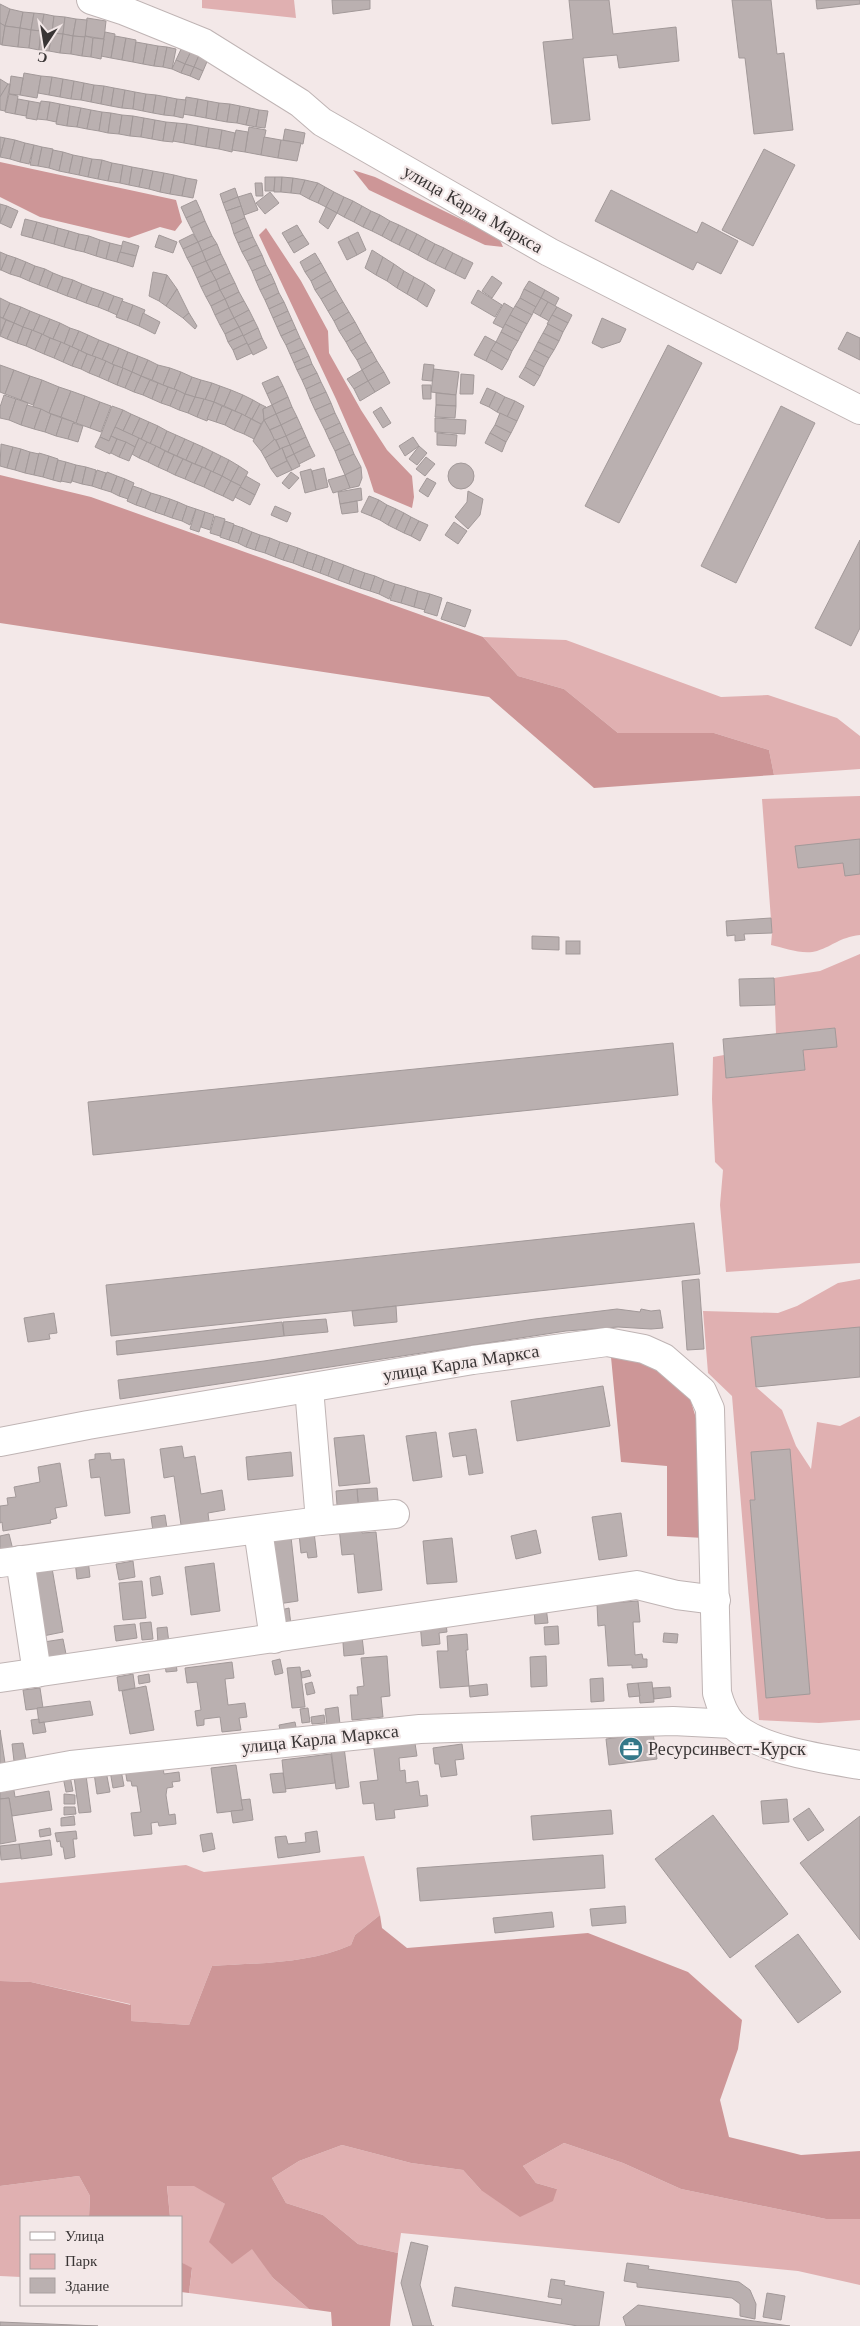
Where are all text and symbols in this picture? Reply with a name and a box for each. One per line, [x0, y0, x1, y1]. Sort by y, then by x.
north arrow [20, 20, 70, 70]
text: С [35, 48, 49, 68]
street label: улица Карла Маркса [399, 160, 547, 258]
street label: улица Карла Маркса [381, 1340, 541, 1386]
street label: улица Карла Маркса [240, 1720, 400, 1758]
office icon: Ресурсинвест-Курск [618, 1736, 644, 1762]
place label: Ресурсинвест-Курск [648, 1738, 806, 1760]
legend [20, 2216, 182, 2306]
text: Улица [65, 2226, 104, 2245]
text: Парк [65, 2251, 98, 2270]
text: Здание [65, 2276, 109, 2295]

